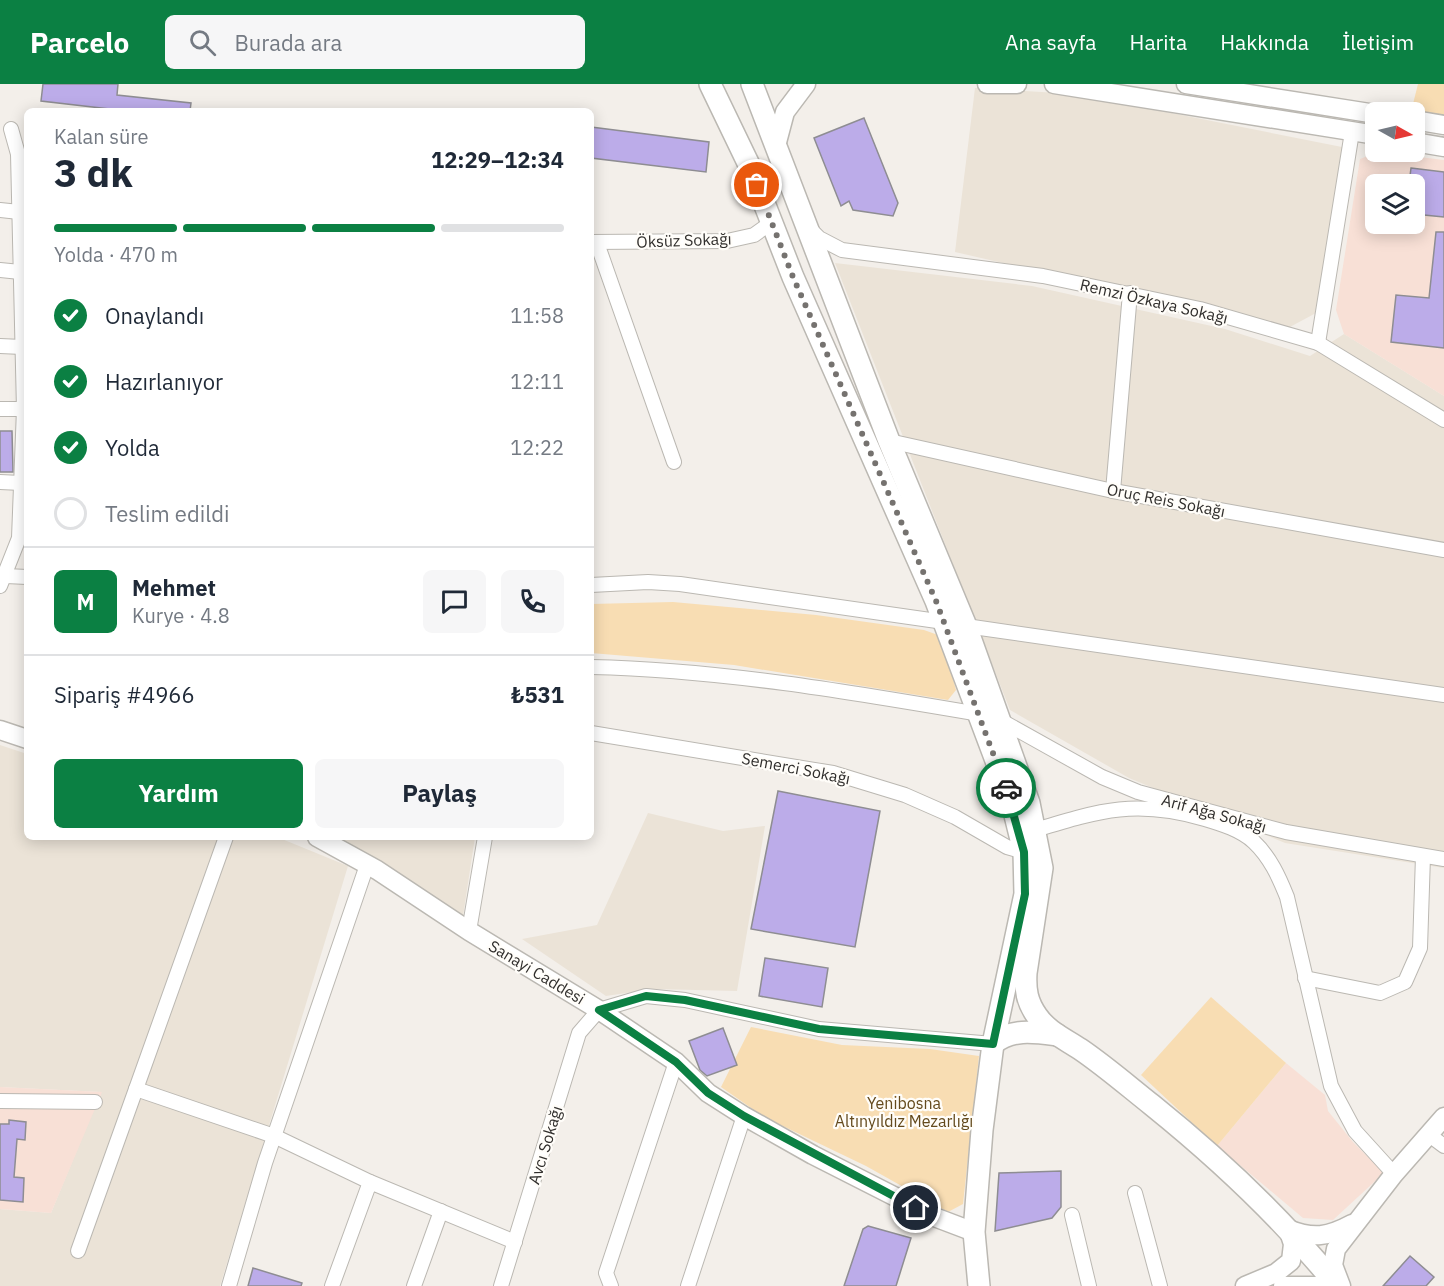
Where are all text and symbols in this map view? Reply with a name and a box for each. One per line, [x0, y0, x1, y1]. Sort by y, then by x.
search box [165, 15, 585, 69]
text: Parcelo [30, 24, 129, 61]
icon: search [186, 26, 219, 59]
text: Burada ara [234, 28, 342, 57]
text: Ana sayfa [1005, 28, 1097, 56]
text: Harita [1130, 28, 1187, 56]
text: Hakkında [1220, 28, 1309, 56]
text: İletişim [1342, 28, 1414, 56]
north arrow [1365, 102, 1425, 162]
map controls [1365, 102, 1425, 234]
text: Kalan süre [54, 123, 149, 150]
text: 12:29–12:34 [431, 145, 564, 174]
text: 3 dk [54, 147, 133, 198]
pin [731, 159, 782, 210]
icon: bag [740, 168, 773, 201]
button: layers [1365, 174, 1425, 234]
street label: Öksüz Sokağı [636, 228, 732, 252]
text: Yolda · 470 m [54, 241, 178, 268]
street label: Remzi Özkaya Sokağı [1078, 274, 1230, 328]
icon: check [54, 299, 87, 332]
text: Onaylandı [105, 301, 204, 330]
text: 11:58 [510, 302, 564, 329]
icon: check [54, 365, 87, 398]
text: Hazırlanıyor [105, 367, 223, 396]
text: 12:11 [510, 368, 564, 395]
icon: check [54, 431, 87, 464]
text: Yolda [105, 433, 160, 462]
text: 12:22 [510, 434, 564, 461]
street label: Oruç Reis Sokağı [1105, 479, 1227, 521]
text: Teslim edildi [105, 499, 229, 528]
button: chat [423, 570, 486, 633]
button: phone [501, 570, 564, 633]
text: Mehmet [132, 573, 216, 602]
text: M [76, 587, 95, 616]
text: Kurye · 4.8 [132, 602, 230, 629]
text: Sipariş #4966 [54, 680, 195, 709]
text: ₺531 [511, 680, 564, 709]
street label: Semerci Sokağı [740, 748, 852, 788]
courier [976, 758, 1036, 818]
button: Yardım [54, 759, 303, 828]
button: Paylaş [315, 759, 564, 828]
icon: car [990, 772, 1023, 805]
street label: Arif Ağa Sokağı [1159, 789, 1269, 837]
street label: Sanayi Caddesi [485, 935, 589, 1009]
park label: Yenibosna Altınyıldız Mezarlığı [835, 1093, 973, 1131]
street label: Avcı Sokağı [524, 1103, 566, 1187]
pin [890, 1182, 941, 1233]
icon: home [899, 1191, 932, 1224]

